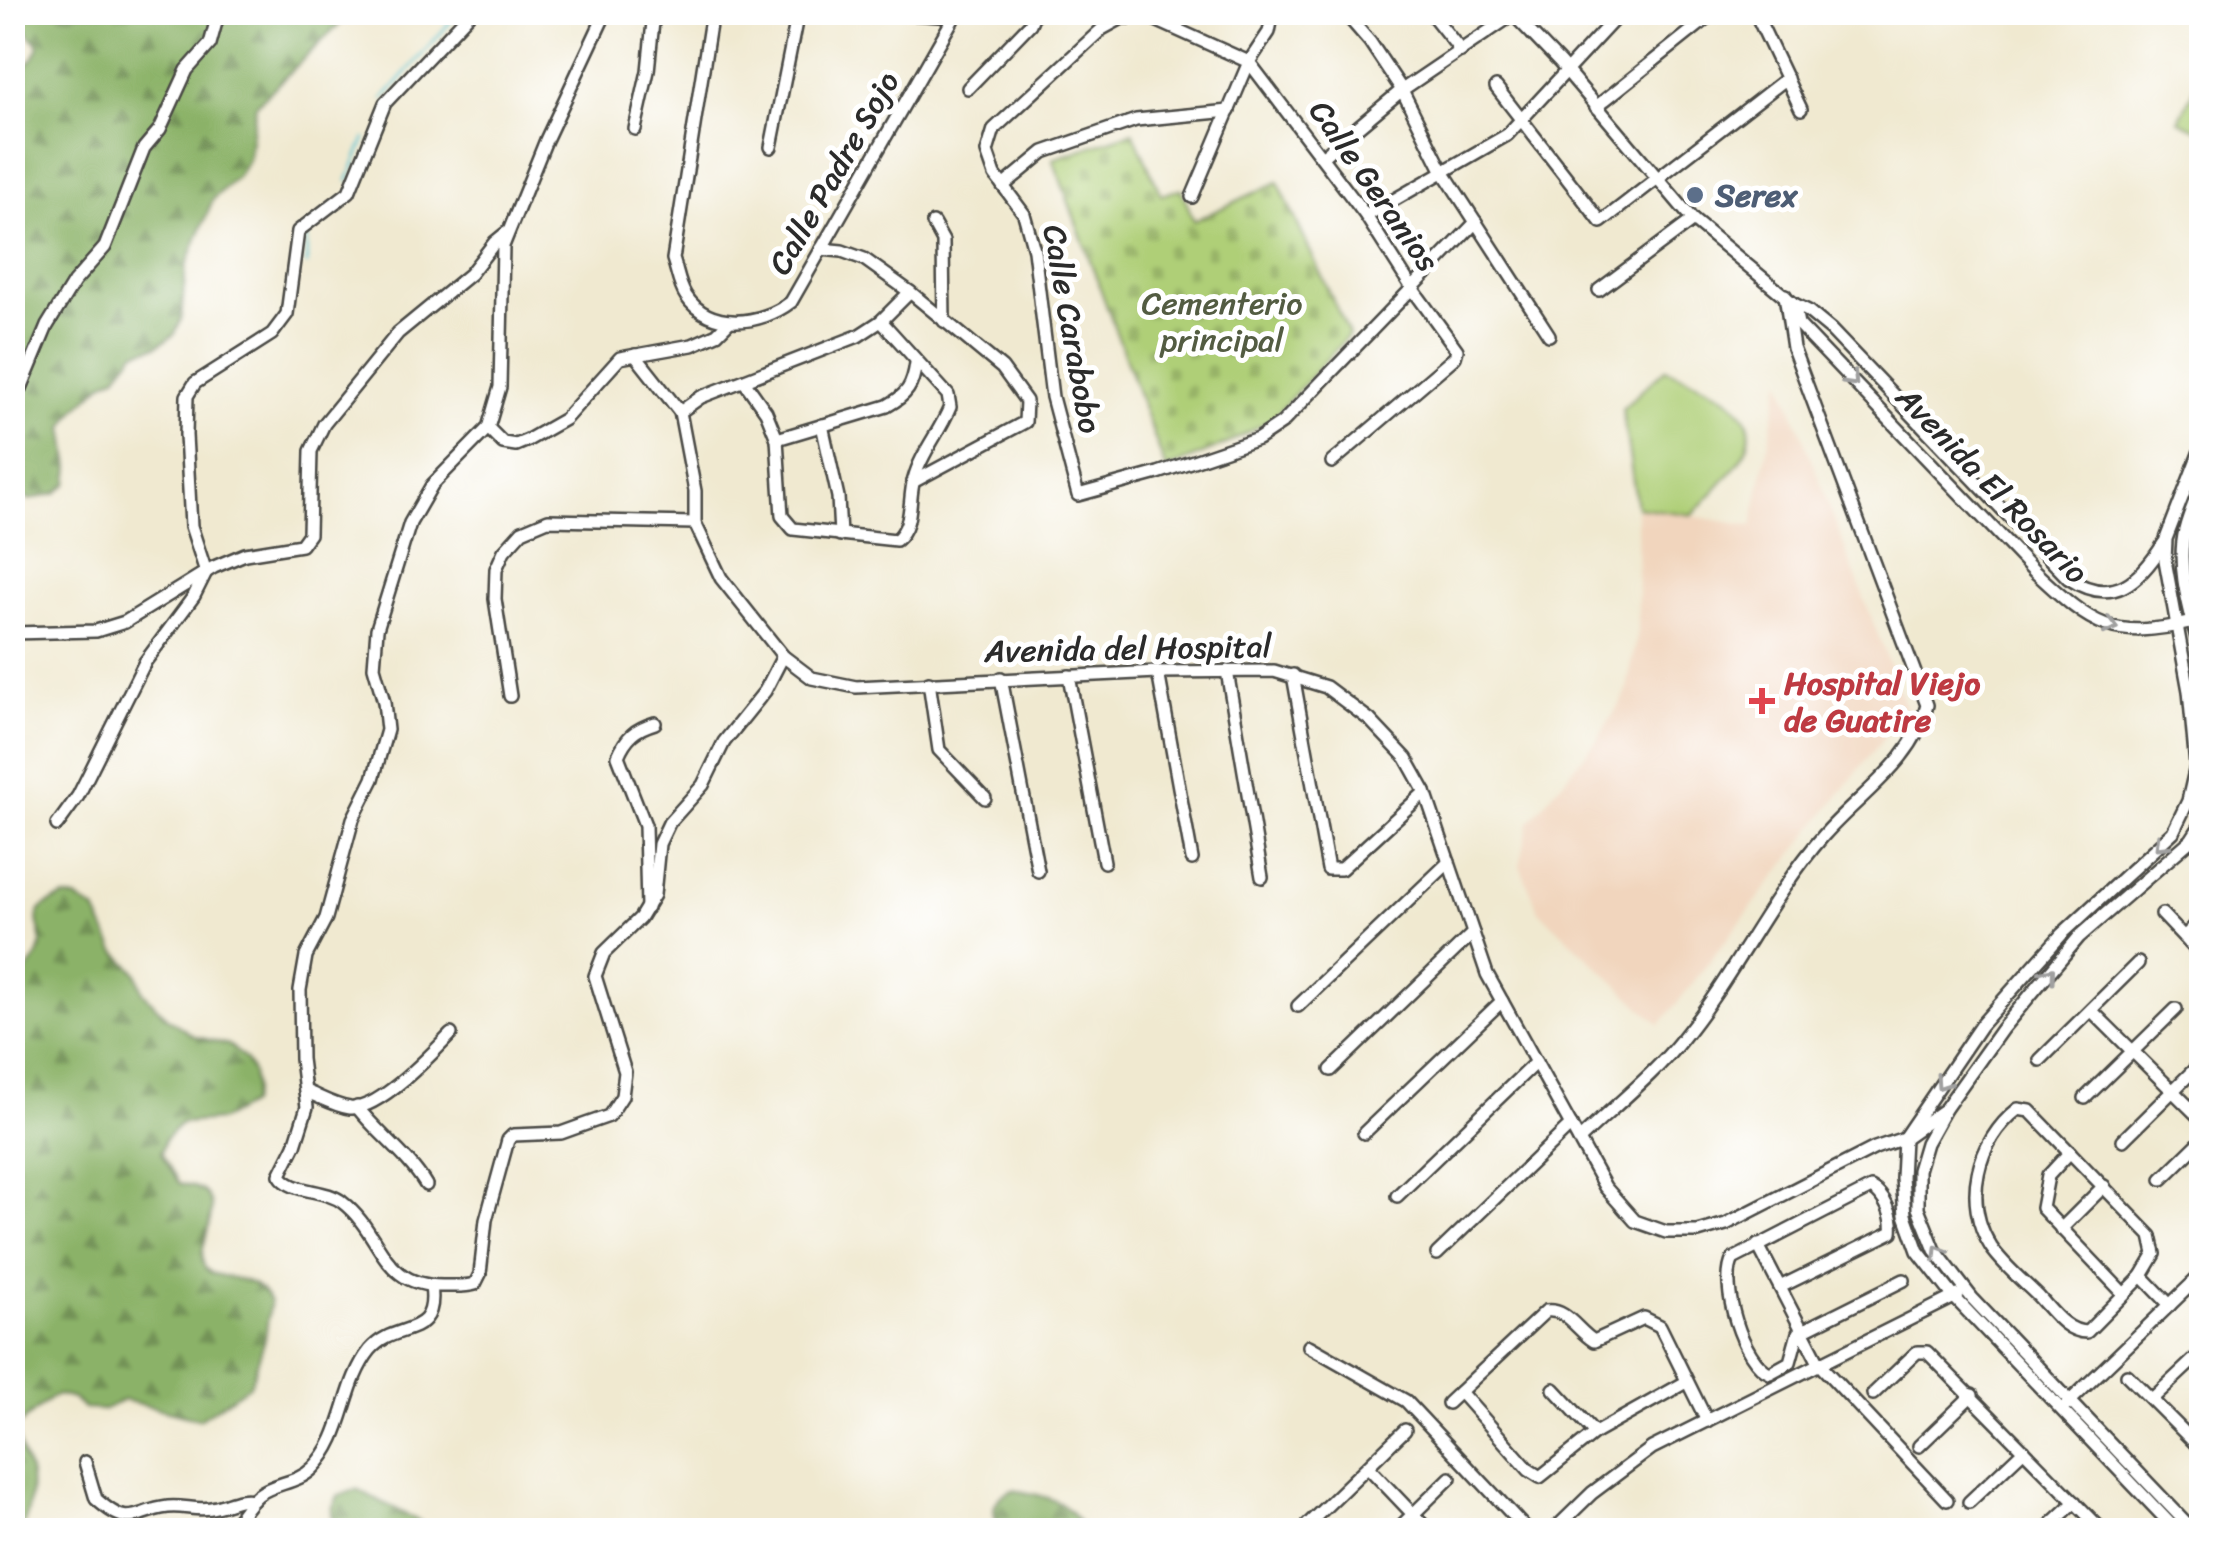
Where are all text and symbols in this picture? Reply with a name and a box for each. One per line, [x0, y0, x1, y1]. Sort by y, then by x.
street label: Calle Padre Sojo [752, 60, 916, 286]
street label: Calle Geranios [1293, 88, 1455, 285]
place label: Serex [1714, 167, 1799, 224]
marker: Serex [1684, 184, 1706, 206]
street label: Calle Carabobo [1026, 220, 1118, 438]
park label: Cementerio principal [1141, 275, 1303, 369]
one-way arrow [1840, 368, 1858, 387]
street label: Avenida El Rosario [1881, 371, 2103, 598]
one-way arrow [2101, 614, 2119, 635]
street label: Avenida del Hospital [983, 618, 1273, 680]
place label: Hospital Viejo de Guatire [1784, 655, 1980, 749]
marker: Hospital Viejo de Guatire [1749, 688, 1775, 714]
one-way arrow [2154, 833, 2172, 851]
one-way arrow [2037, 967, 2055, 985]
one-way arrow [1936, 1071, 1954, 1090]
one-way arrow [1932, 1245, 1951, 1263]

